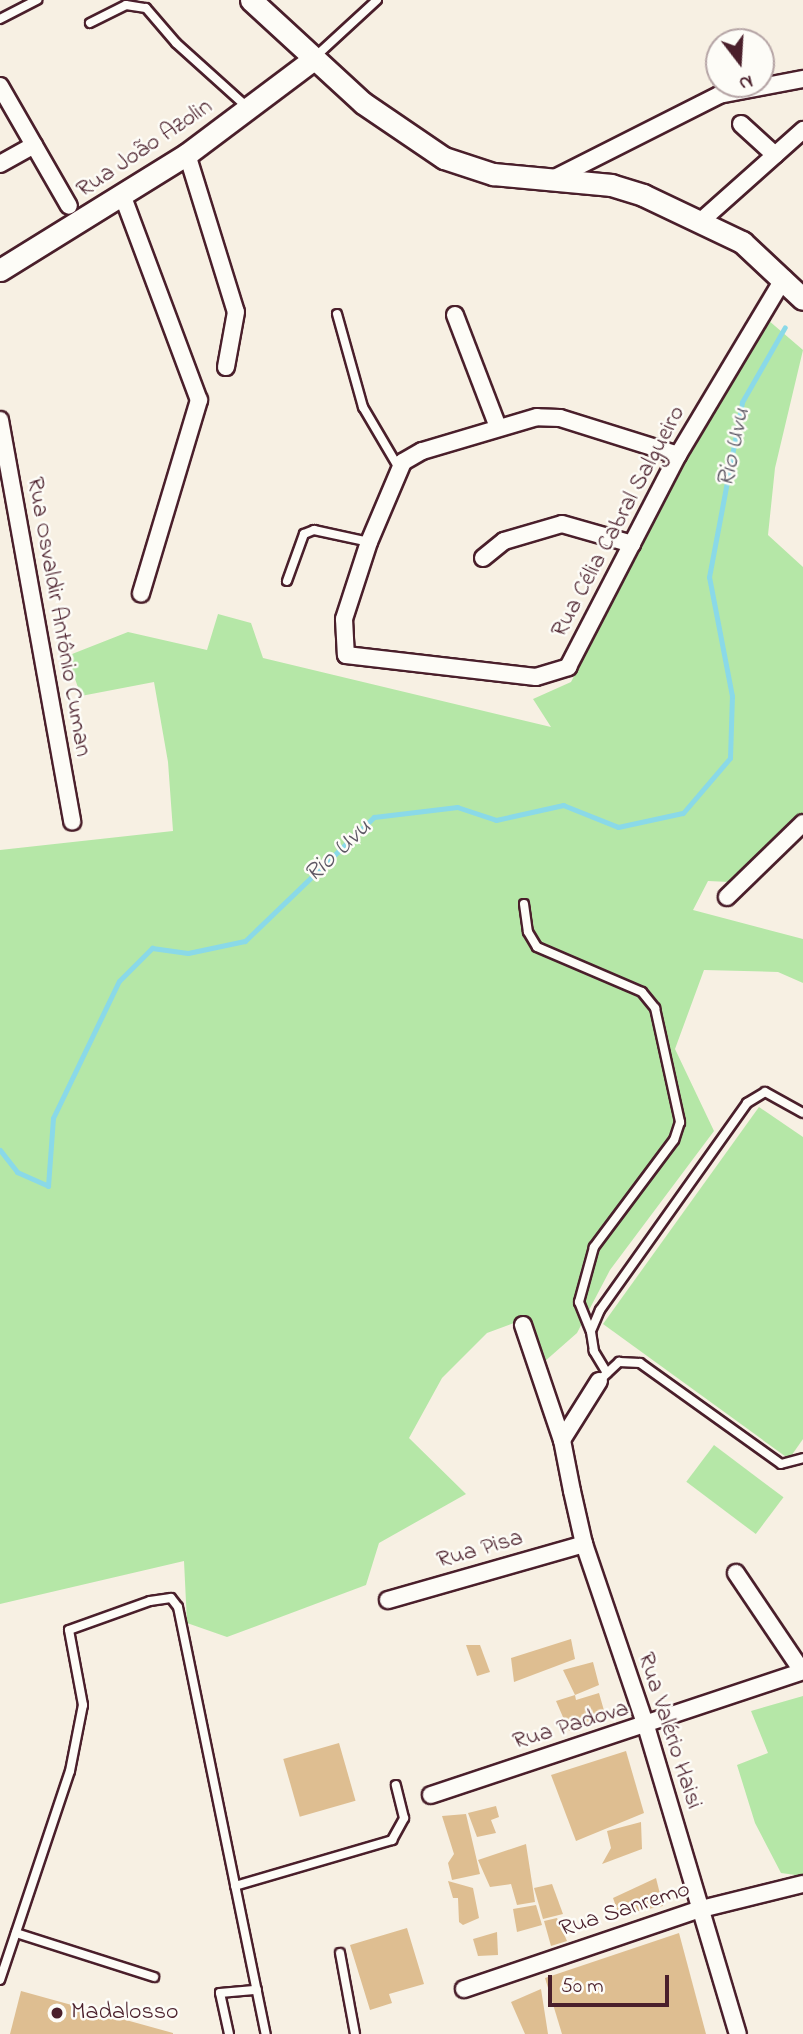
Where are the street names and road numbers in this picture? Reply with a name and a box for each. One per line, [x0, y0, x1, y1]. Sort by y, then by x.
street label: Rua João Azolin [72, 93, 218, 205]
street label: Rua Célia Cabral Salgueiro [546, 401, 692, 643]
street label: Rua Osvaldir Antônio Cuman [19, 475, 97, 759]
street label: Rua Pisa [434, 1524, 526, 1576]
street label: Rua Valério Haisi [630, 1649, 708, 1813]
street label: Rua Padova [510, 1695, 632, 1757]
street label: Rua Sanremo [556, 1875, 694, 1945]

